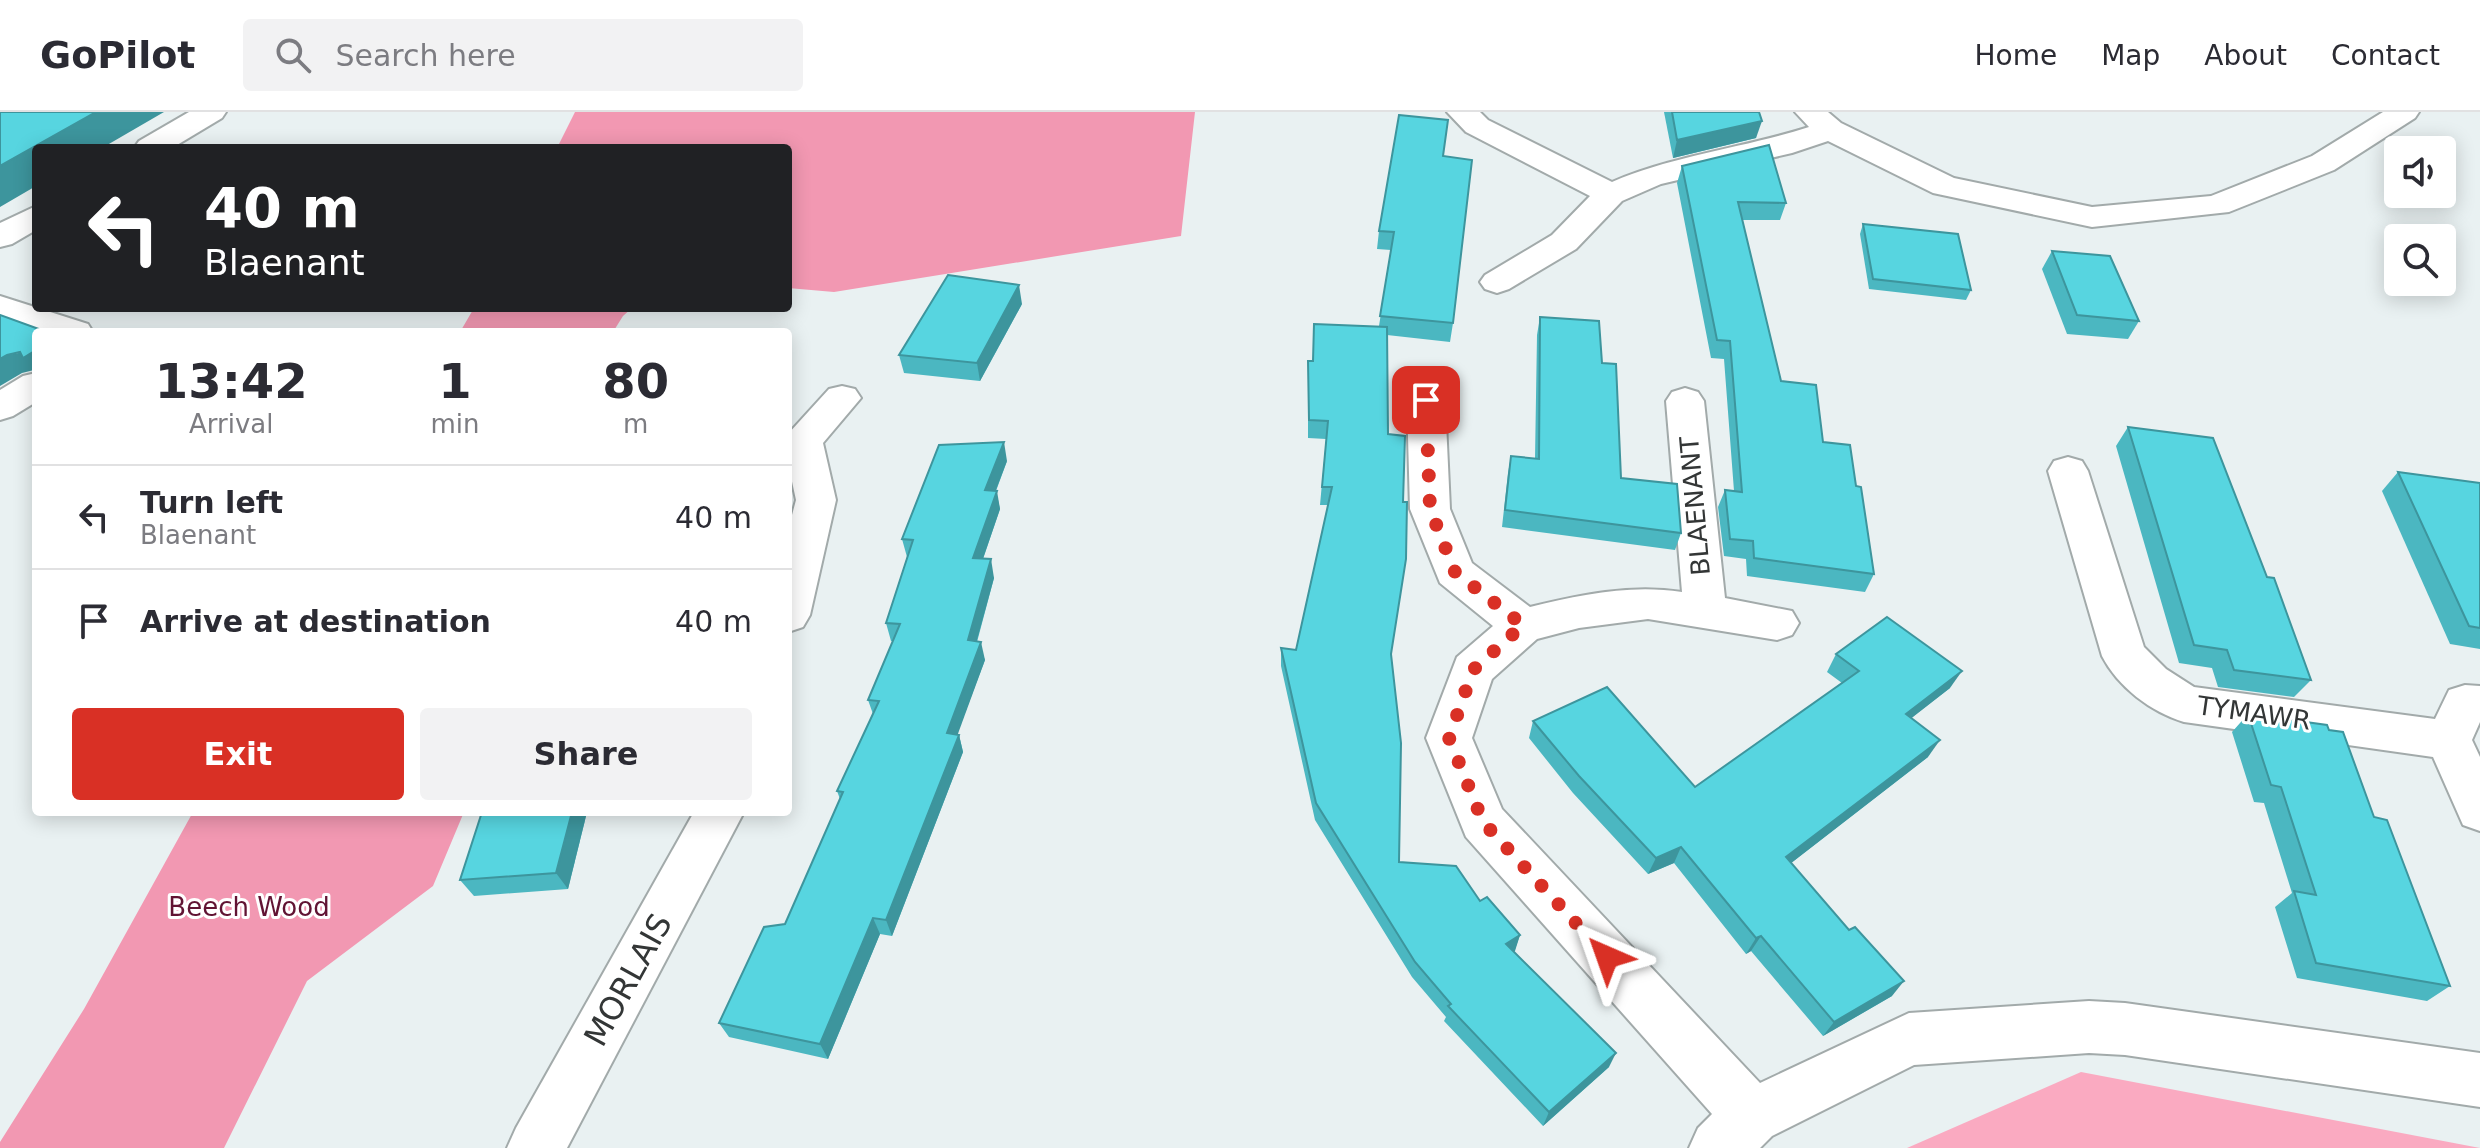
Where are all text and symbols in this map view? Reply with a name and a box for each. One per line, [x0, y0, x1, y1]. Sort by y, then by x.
search box [243, 19, 803, 91]
text: GoPilot [40, 33, 195, 77]
icon: search [271, 33, 315, 77]
text: Search here [335, 38, 516, 73]
text: Home [1974, 39, 2057, 72]
text: Map [2101, 39, 2160, 72]
text: About [2204, 39, 2287, 72]
text: Contact [2331, 39, 2440, 72]
map controls [2384, 136, 2456, 296]
button: sound [2384, 136, 2456, 208]
text: 40 m [204, 175, 360, 240]
icon: left [72, 176, 176, 280]
button: search [2384, 224, 2456, 296]
text: Blaenant [204, 242, 365, 283]
text: 13:42 [155, 353, 308, 409]
text: 1 [438, 353, 472, 409]
text: 80 [602, 353, 669, 409]
pin [1392, 366, 1460, 434]
icon: arrive [1404, 378, 1448, 422]
text: Arrival [189, 409, 273, 439]
text: min [430, 409, 480, 439]
text: m [623, 409, 648, 439]
street label: BLAENANT [1674, 435, 1716, 577]
text: Turn left [140, 485, 283, 520]
icon: left [72, 495, 116, 539]
text: 40 m [675, 500, 752, 535]
text: Blaenant [140, 520, 256, 550]
icon: arrive [72, 599, 116, 643]
text: Arrive at destination [140, 604, 491, 639]
text: 40 m [675, 604, 752, 639]
street label: TYMAWR [2194, 690, 2313, 736]
button: Exit [72, 708, 404, 800]
button: Share [420, 708, 752, 800]
park label: Beech Wood [168, 892, 330, 922]
street label: MORLAIS [576, 907, 680, 1053]
position arrow [1565, 915, 1649, 999]

